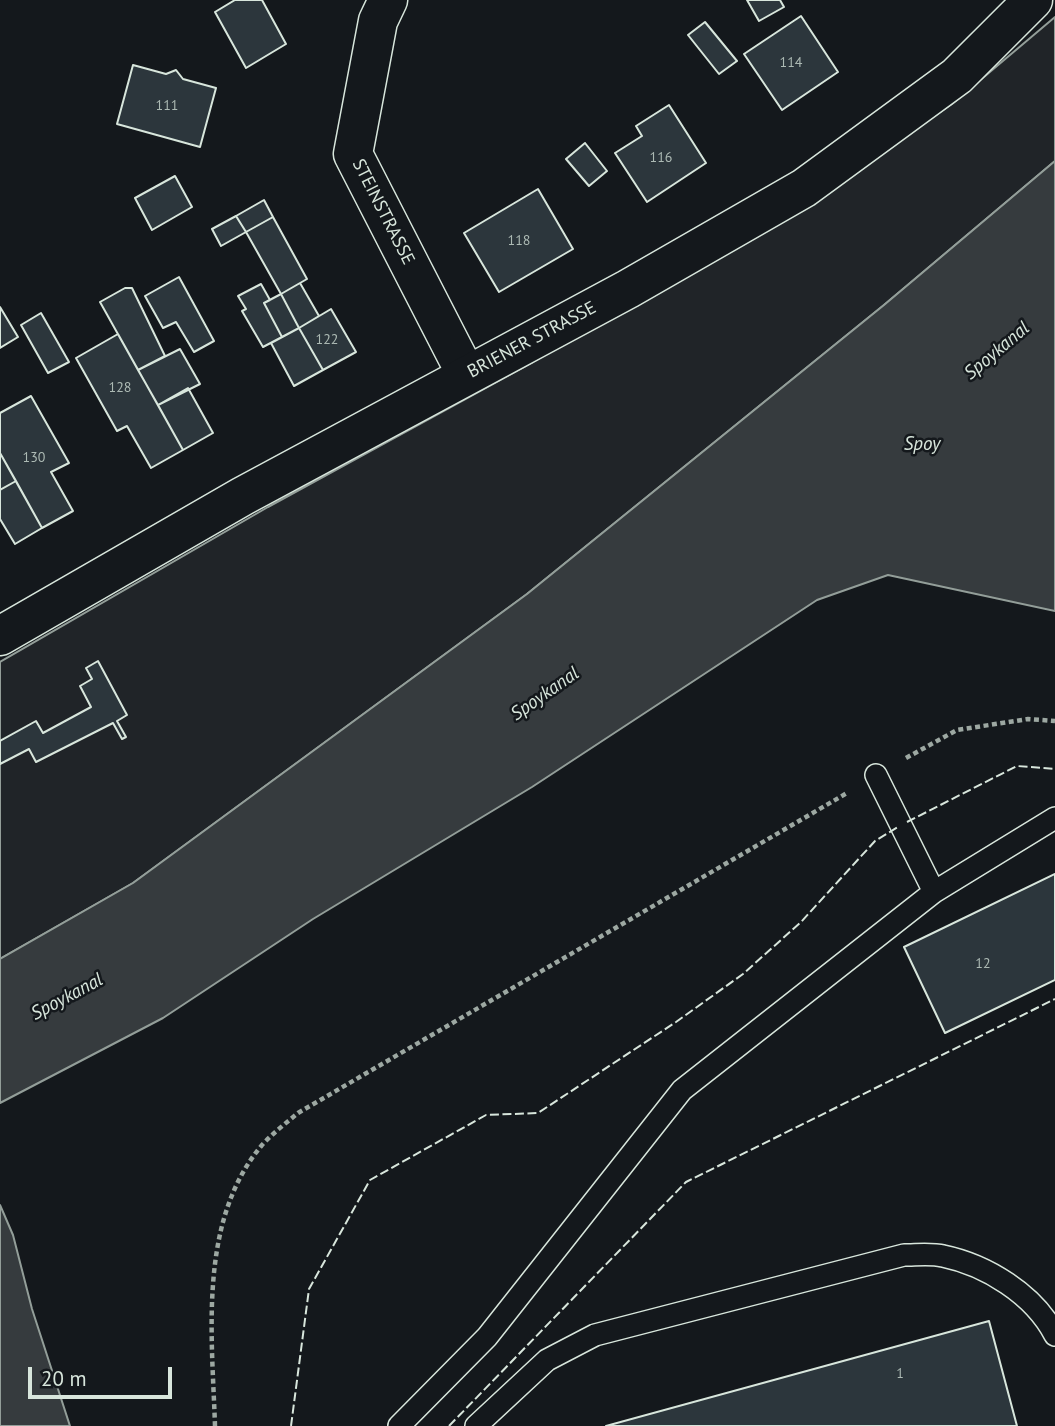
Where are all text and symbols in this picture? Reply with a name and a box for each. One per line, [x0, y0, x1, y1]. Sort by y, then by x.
house number: 114 [780, 55, 802, 71]
house number: 111 [156, 98, 178, 114]
house number: 116 [650, 150, 672, 166]
street label: STEINSTRASSE [347, 156, 419, 268]
house number: 118 [508, 233, 530, 249]
street label: BRIENER STRASSE [464, 297, 600, 383]
water label: Spoykanal [960, 317, 1034, 385]
house number: 122 [316, 332, 338, 348]
house number: 128 [109, 380, 131, 396]
water label: Spoy [904, 434, 940, 456]
house number: 130 [23, 450, 45, 466]
water label: Spoykanal [506, 662, 584, 726]
house number: 12 [975, 956, 991, 972]
water label: Spoykanal [27, 969, 107, 1025]
scale bar [32, 1352, 175, 1396]
text: 20 m [41, 1365, 87, 1392]
house number: 1 [896, 1366, 904, 1382]

